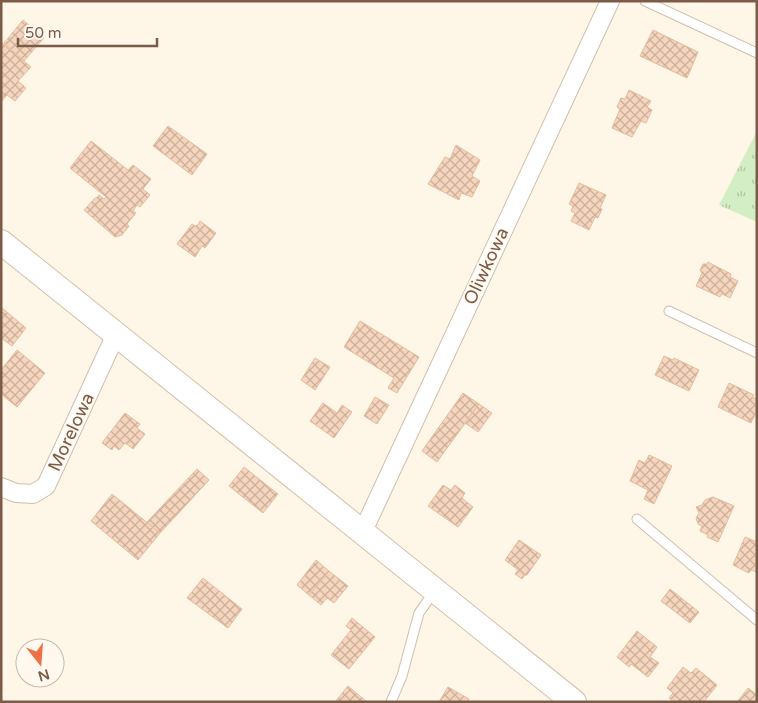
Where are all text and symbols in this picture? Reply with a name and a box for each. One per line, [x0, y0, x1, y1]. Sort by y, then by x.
scale bar [18, 15, 156, 47]
text: 50 m [25, 24, 62, 42]
street label: Oliwkowa [459, 224, 513, 308]
street label: Morelowa [43, 389, 99, 475]
north arrow [15, 638, 65, 688]
text: N [36, 665, 52, 685]

